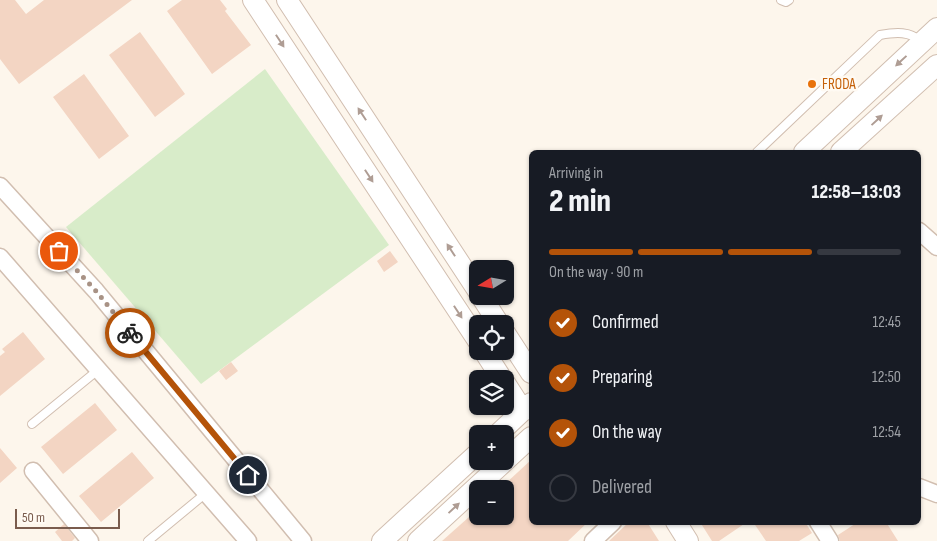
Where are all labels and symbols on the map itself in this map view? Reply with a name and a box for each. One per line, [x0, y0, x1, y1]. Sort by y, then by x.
one-way arrow [275, 34, 284, 47]
one-way arrow [896, 55, 908, 67]
place label: FRODA [822, 75, 856, 94]
marker: FRODA [806, 78, 818, 90]
one-way arrow [357, 107, 366, 121]
one-way arrow [871, 114, 884, 125]
one-way arrow [364, 170, 374, 183]
pin [38, 230, 80, 272]
one-way arrow [446, 243, 456, 257]
north arrow [469, 260, 514, 305]
one-way arrow [454, 305, 463, 319]
courier [105, 308, 155, 358]
pin [227, 454, 269, 496]
one-way arrow [448, 502, 460, 514]
scale bar [15, 506, 120, 529]

